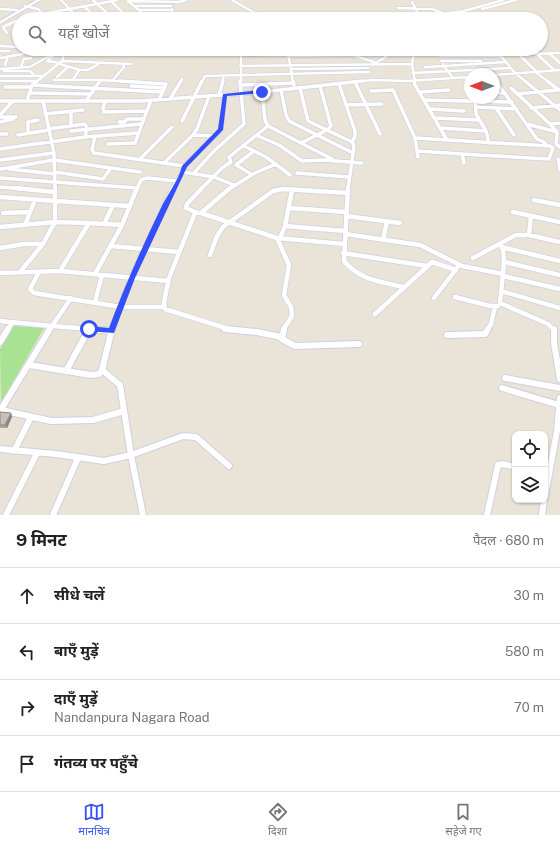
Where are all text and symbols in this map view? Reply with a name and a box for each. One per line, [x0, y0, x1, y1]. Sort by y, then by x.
search box [12, 12, 548, 56]
icon: search [26, 23, 48, 45]
text: यहाँ खोजें [58, 24, 109, 41]
north arrow [464, 68, 500, 104]
route end [253, 83, 271, 101]
route start [80, 320, 98, 338]
map controls [512, 431, 548, 503]
button: locate [512, 431, 548, 467]
button: layers [512, 467, 548, 503]
text: 9 मिनट [16, 530, 67, 550]
text: पैदल · 680 m [473, 533, 544, 548]
icon: ahead [16, 585, 38, 607]
text: सीधे चलें [54, 586, 105, 603]
text: 30 m [514, 588, 544, 603]
icon: left [16, 641, 38, 663]
text: बाएँ मुड़ें [54, 642, 99, 659]
text: 580 m [505, 644, 544, 659]
text: दाएँ मुड़ें [54, 690, 98, 707]
icon: right [16, 697, 38, 719]
text: 70 m [514, 700, 544, 715]
text: Nandanpura Nagara Road [54, 710, 209, 725]
icon: arrive [16, 753, 38, 775]
text: गंतव्य पर पहुँचे [54, 754, 138, 771]
tab: मानचित्र [78, 801, 110, 839]
tab: दिशा [267, 801, 289, 839]
tab: सहेजे गए [445, 801, 482, 839]

